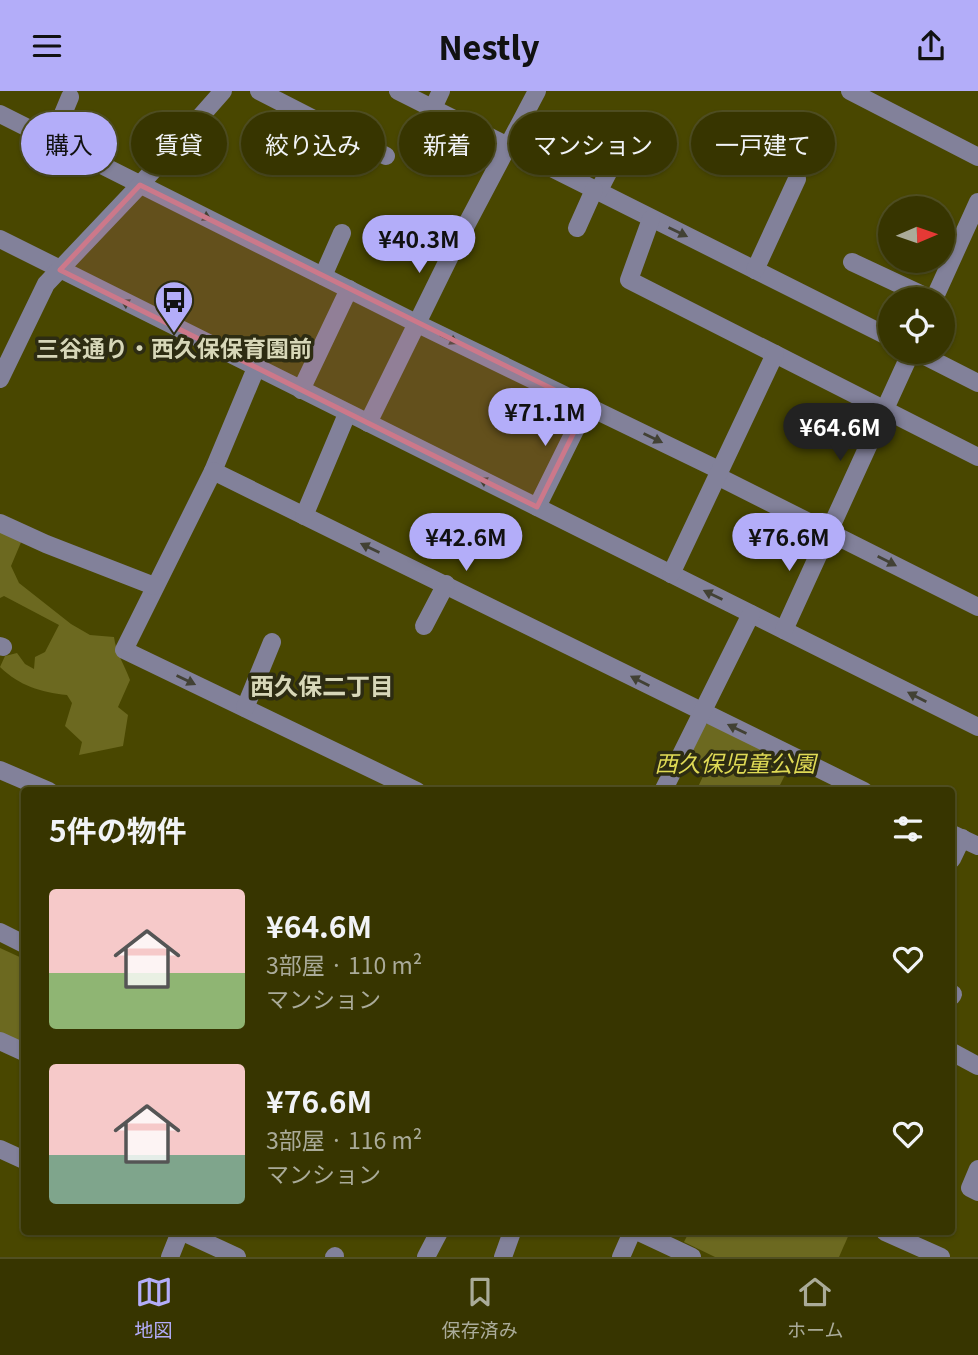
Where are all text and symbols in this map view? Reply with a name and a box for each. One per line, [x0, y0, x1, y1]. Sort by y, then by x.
text: Nestly [438, 23, 540, 69]
icon: menu [28, 27, 66, 65]
icon: share [912, 27, 950, 65]
chip: 購入 [21, 112, 117, 175]
chip: 賃貸 [131, 112, 227, 175]
chip: 絞り込み [241, 112, 385, 175]
chip: 新着 [399, 112, 495, 175]
chip: マンション [509, 112, 677, 175]
chip: 一戸建て [691, 112, 835, 175]
north arrow [878, 196, 956, 273]
map controls [878, 196, 955, 364]
one-way arrow [192, 209, 212, 221]
pin: ¥40.3M [362, 215, 476, 275]
text: ¥40.3M [378, 221, 460, 255]
one-way arrow [668, 227, 688, 238]
bus stop icon: 三谷通り・西久保保育園前 [153, 279, 195, 334]
button: locate [878, 287, 955, 364]
one-way arrow [120, 300, 140, 311]
place label: 三谷通り・西久保保育園前 [36, 330, 312, 364]
one-way arrow [439, 333, 459, 344]
pin: ¥71.1M [488, 389, 602, 448]
text: ¥71.1M [504, 394, 586, 428]
pin: ¥64.6M [783, 403, 897, 463]
text: ¥64.6M [799, 409, 881, 443]
one-way arrow [643, 433, 663, 444]
one-way arrow [478, 477, 498, 488]
pin: ¥42.6M [409, 513, 523, 573]
pin: ¥76.6M [732, 513, 846, 573]
text: ¥42.6M [425, 519, 507, 553]
text: ¥76.6M [748, 519, 830, 553]
one-way arrow [360, 542, 380, 553]
one-way arrow [877, 556, 897, 567]
one-way arrow [703, 590, 723, 601]
district label: 西久保二丁目 [250, 667, 394, 702]
one-way arrow [176, 674, 196, 685]
one-way arrow [630, 676, 650, 687]
one-way arrow [907, 691, 927, 702]
one-way arrow [727, 723, 747, 735]
park label: 西久保児童公園 [655, 745, 819, 779]
text: 5件の物件 [49, 807, 187, 851]
icon: filters [889, 810, 927, 848]
text: ¥64.6M [266, 903, 372, 947]
icon: home [105, 917, 189, 1001]
icon: heart [889, 940, 927, 978]
text: 3部屋 · 110 m² [266, 947, 422, 981]
text: マンション [266, 981, 381, 1015]
text: ¥76.6M [266, 1078, 372, 1122]
icon: home [105, 1092, 189, 1176]
icon: heart [889, 1115, 927, 1153]
text: 3部屋 · 116 m² [266, 1122, 422, 1156]
text: マンション [266, 1156, 381, 1190]
tab: 地図 [135, 1273, 173, 1342]
tab: 保存済み [442, 1273, 518, 1342]
tab: ホーム [787, 1273, 843, 1342]

